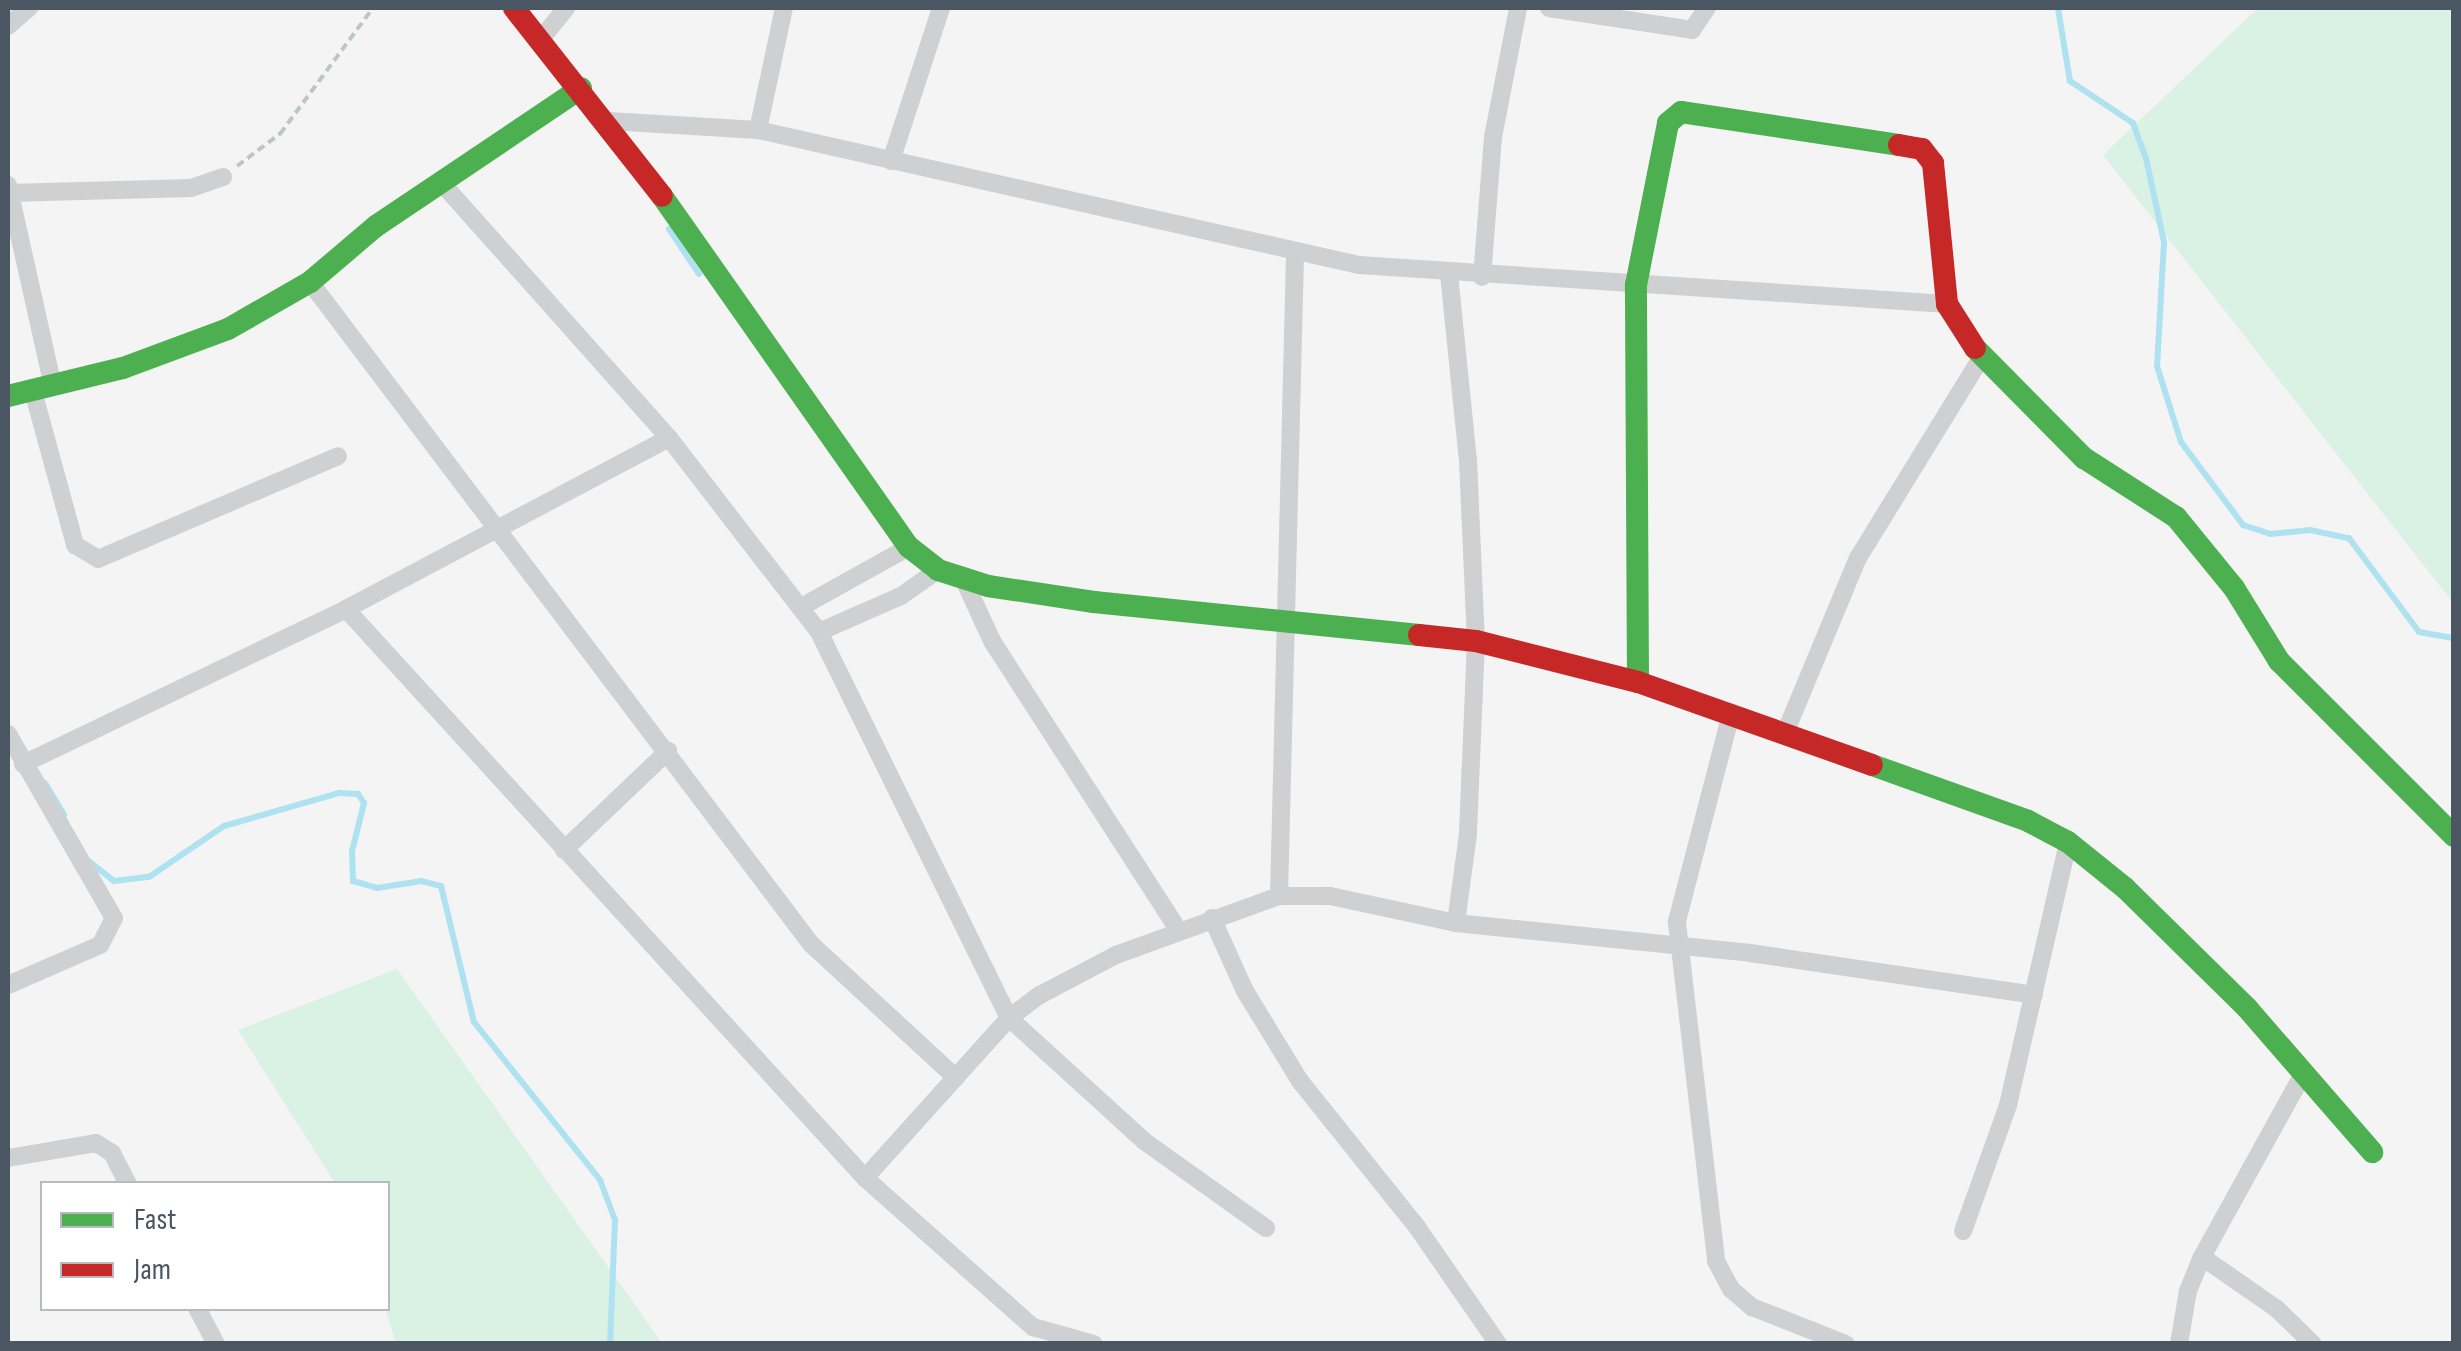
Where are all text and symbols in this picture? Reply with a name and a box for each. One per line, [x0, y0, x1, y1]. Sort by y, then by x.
legend [40, 1181, 390, 1311]
text: Fast [134, 1202, 176, 1238]
text: Jam [134, 1252, 171, 1288]

